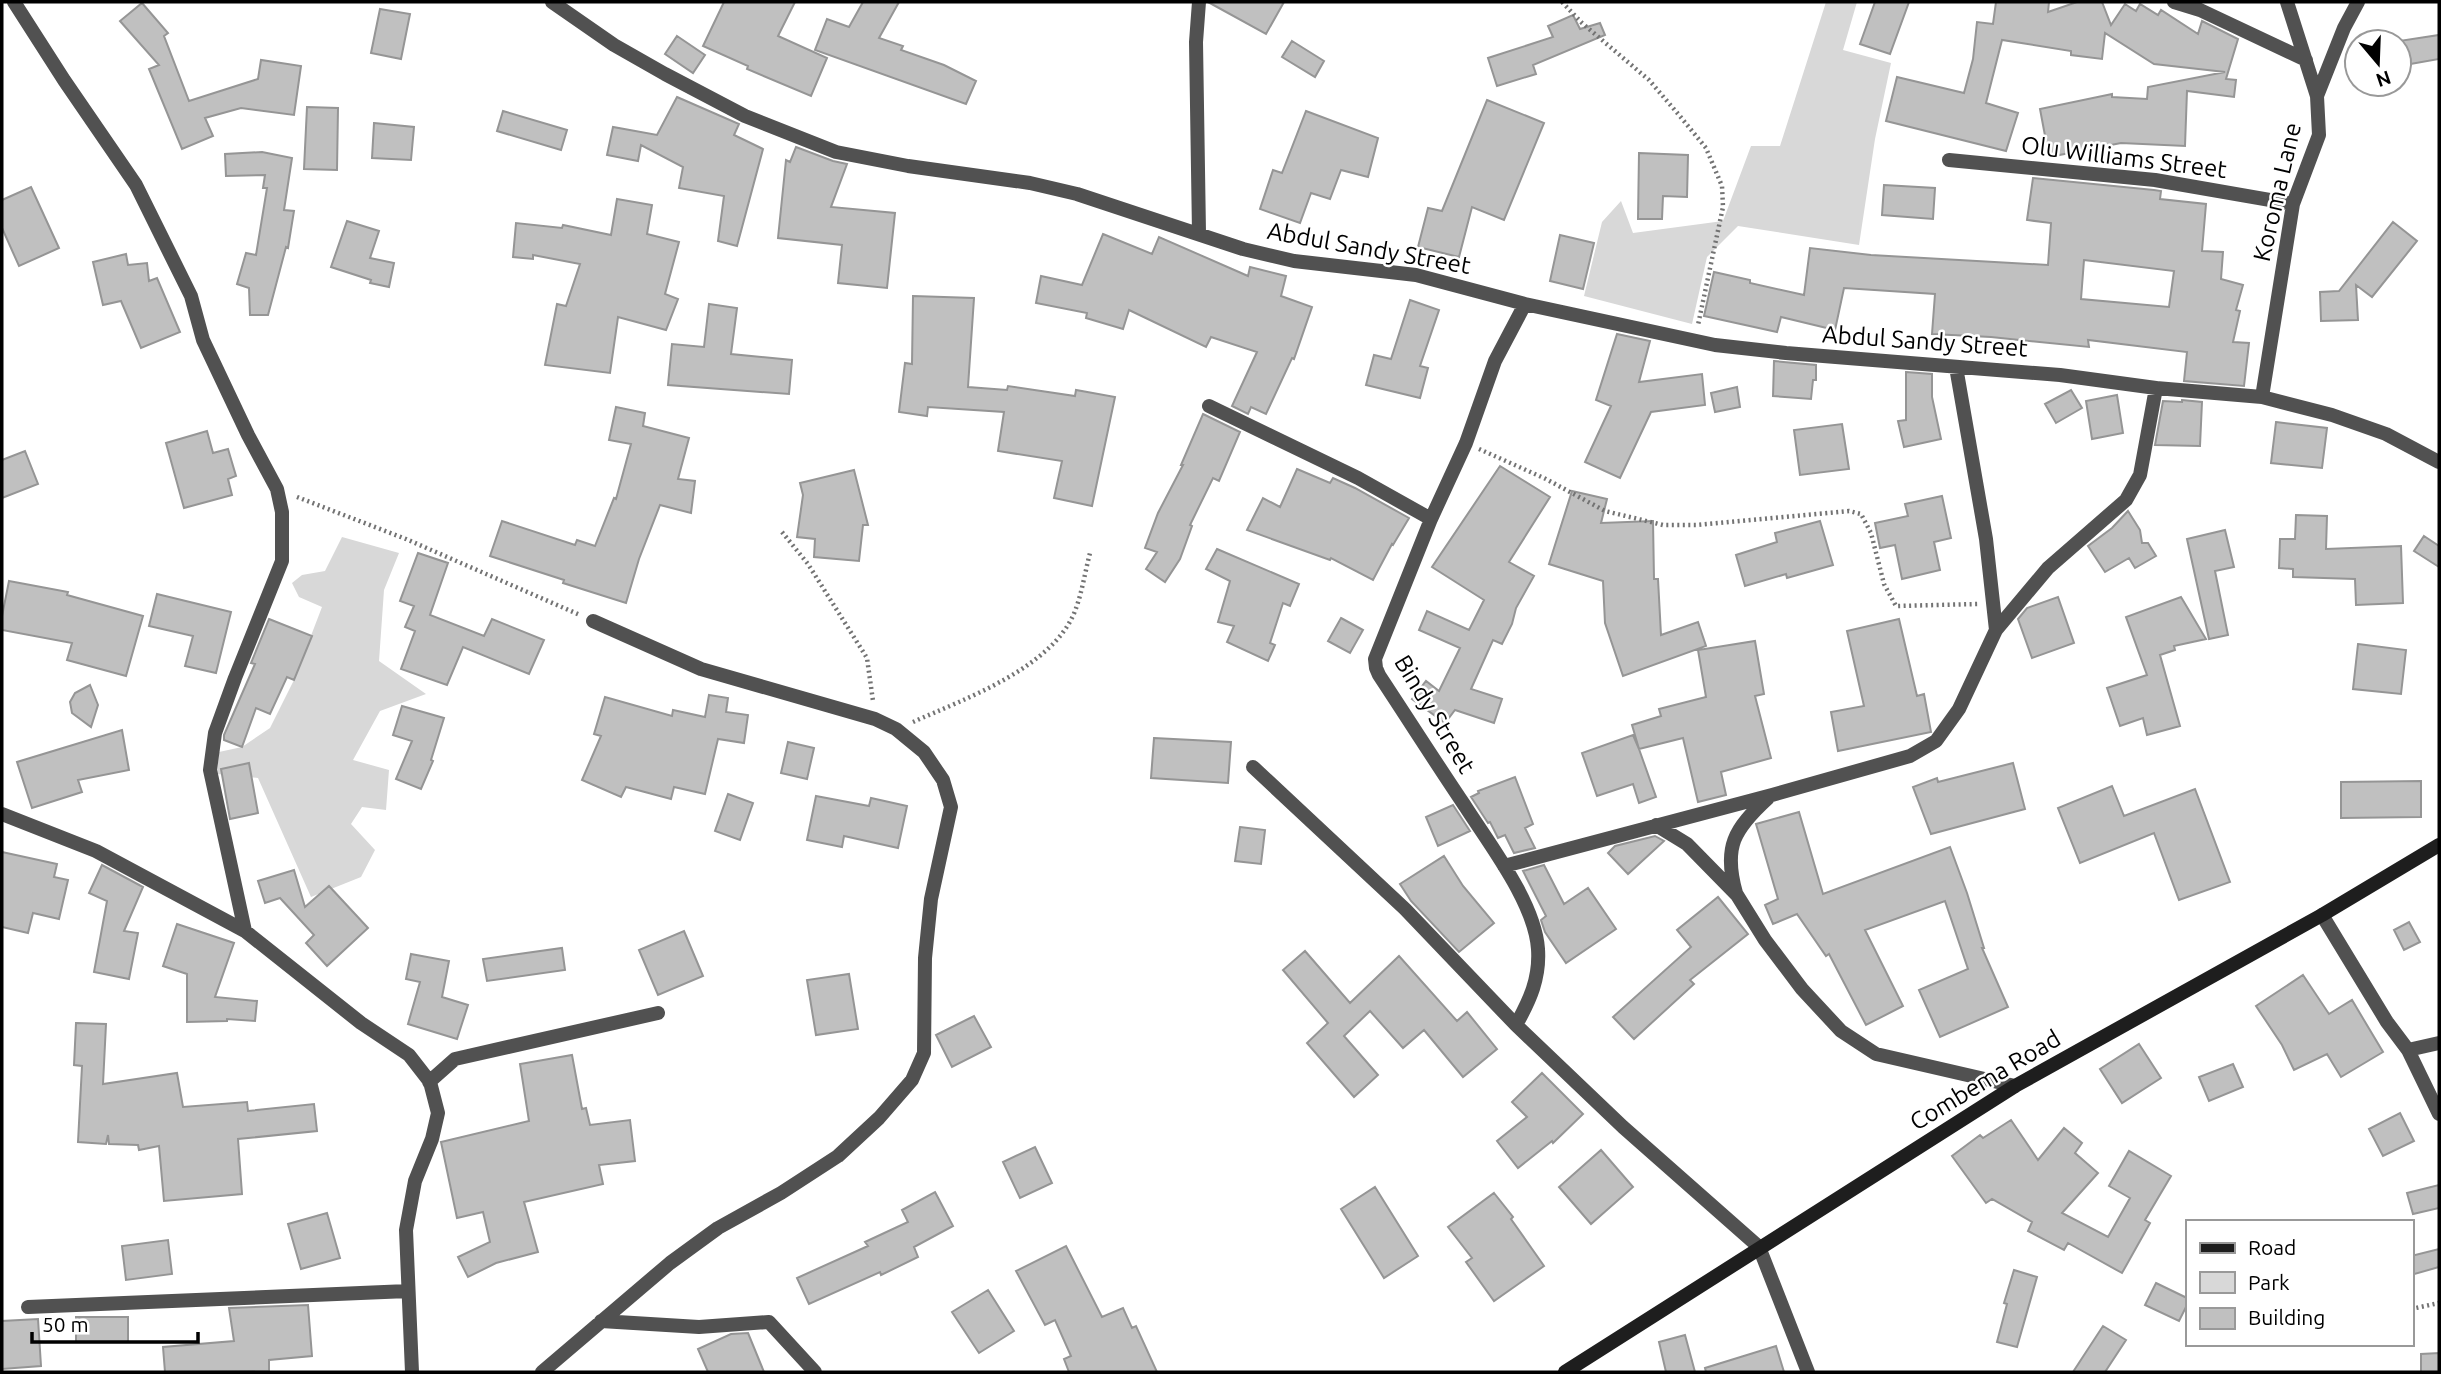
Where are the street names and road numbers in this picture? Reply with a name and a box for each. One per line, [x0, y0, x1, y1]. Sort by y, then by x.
street label: Koroma Lane [2248, 120, 2306, 264]
street label: Olu Williams Street [2020, 131, 2229, 183]
street label: Abdul Sandy Street [1265, 217, 1473, 279]
street label: Abdul Sandy Street [1821, 320, 2029, 362]
street label: Bindy Street [1389, 650, 1481, 778]
street label: Combema Road [1905, 1024, 2065, 1136]

